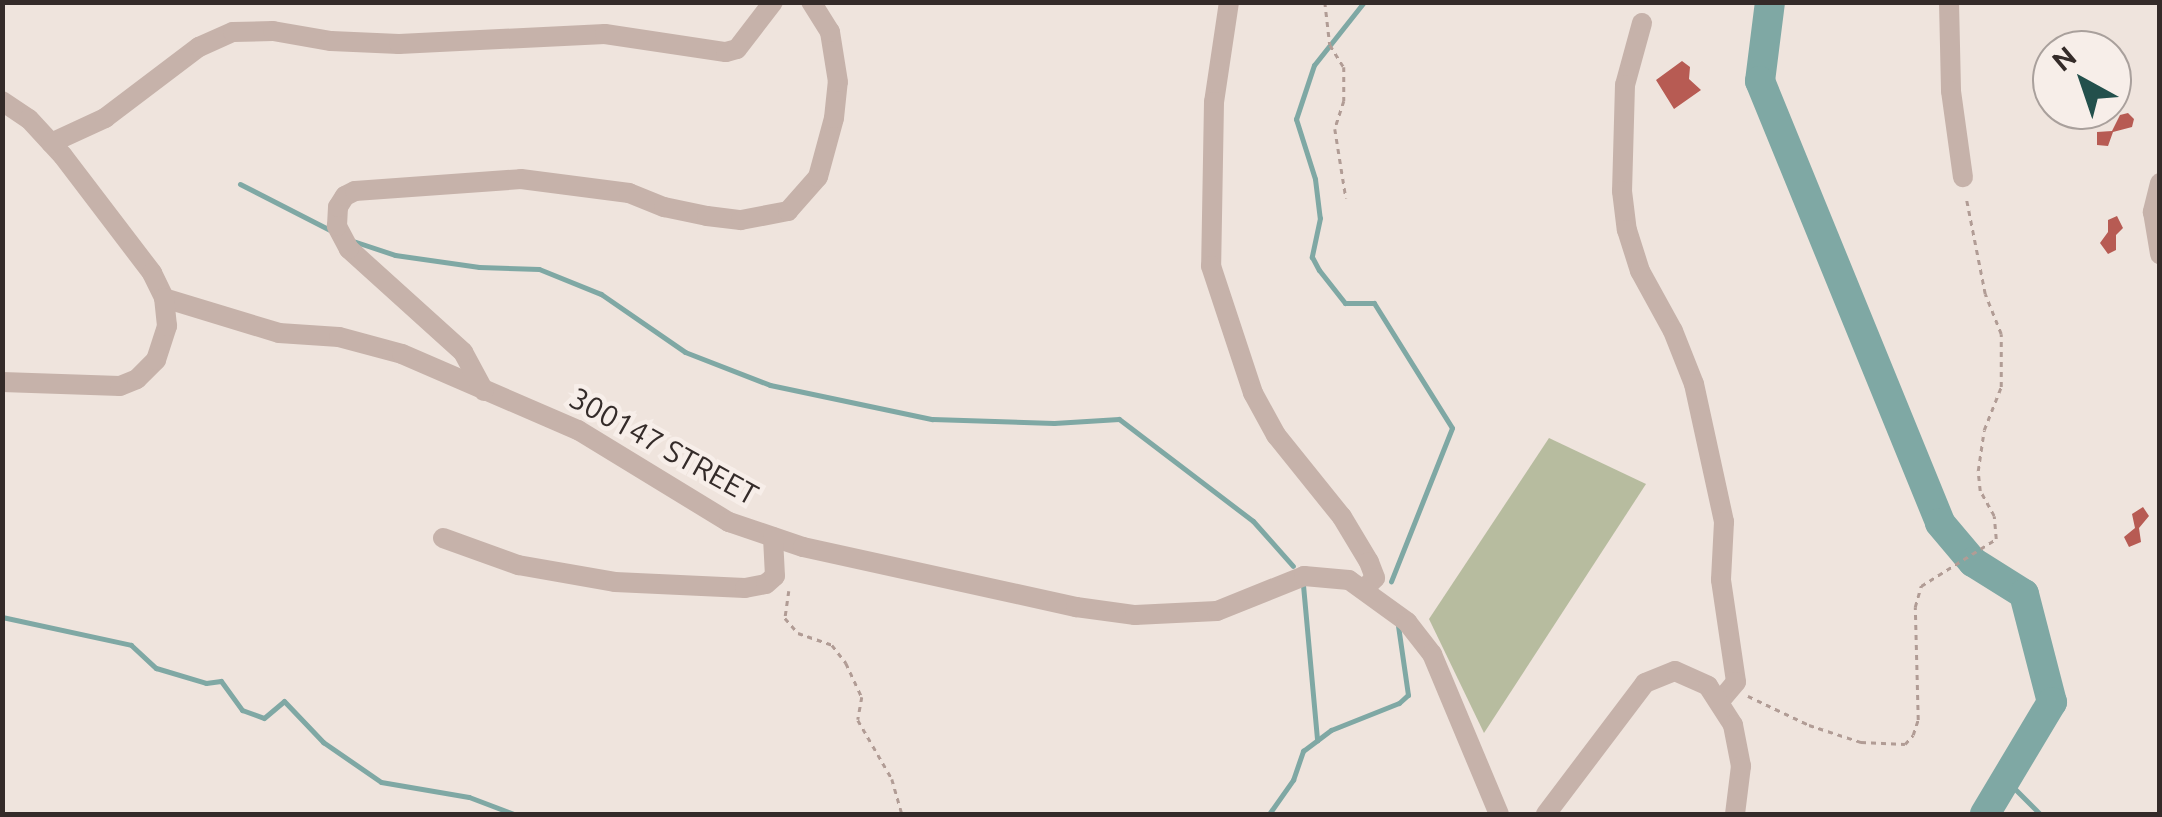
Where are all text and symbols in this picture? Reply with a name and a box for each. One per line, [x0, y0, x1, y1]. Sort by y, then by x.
north arrow [2032, 30, 2132, 130]
text: N [2046, 40, 2082, 77]
street label: 300147 STREET [564, 379, 764, 513]

